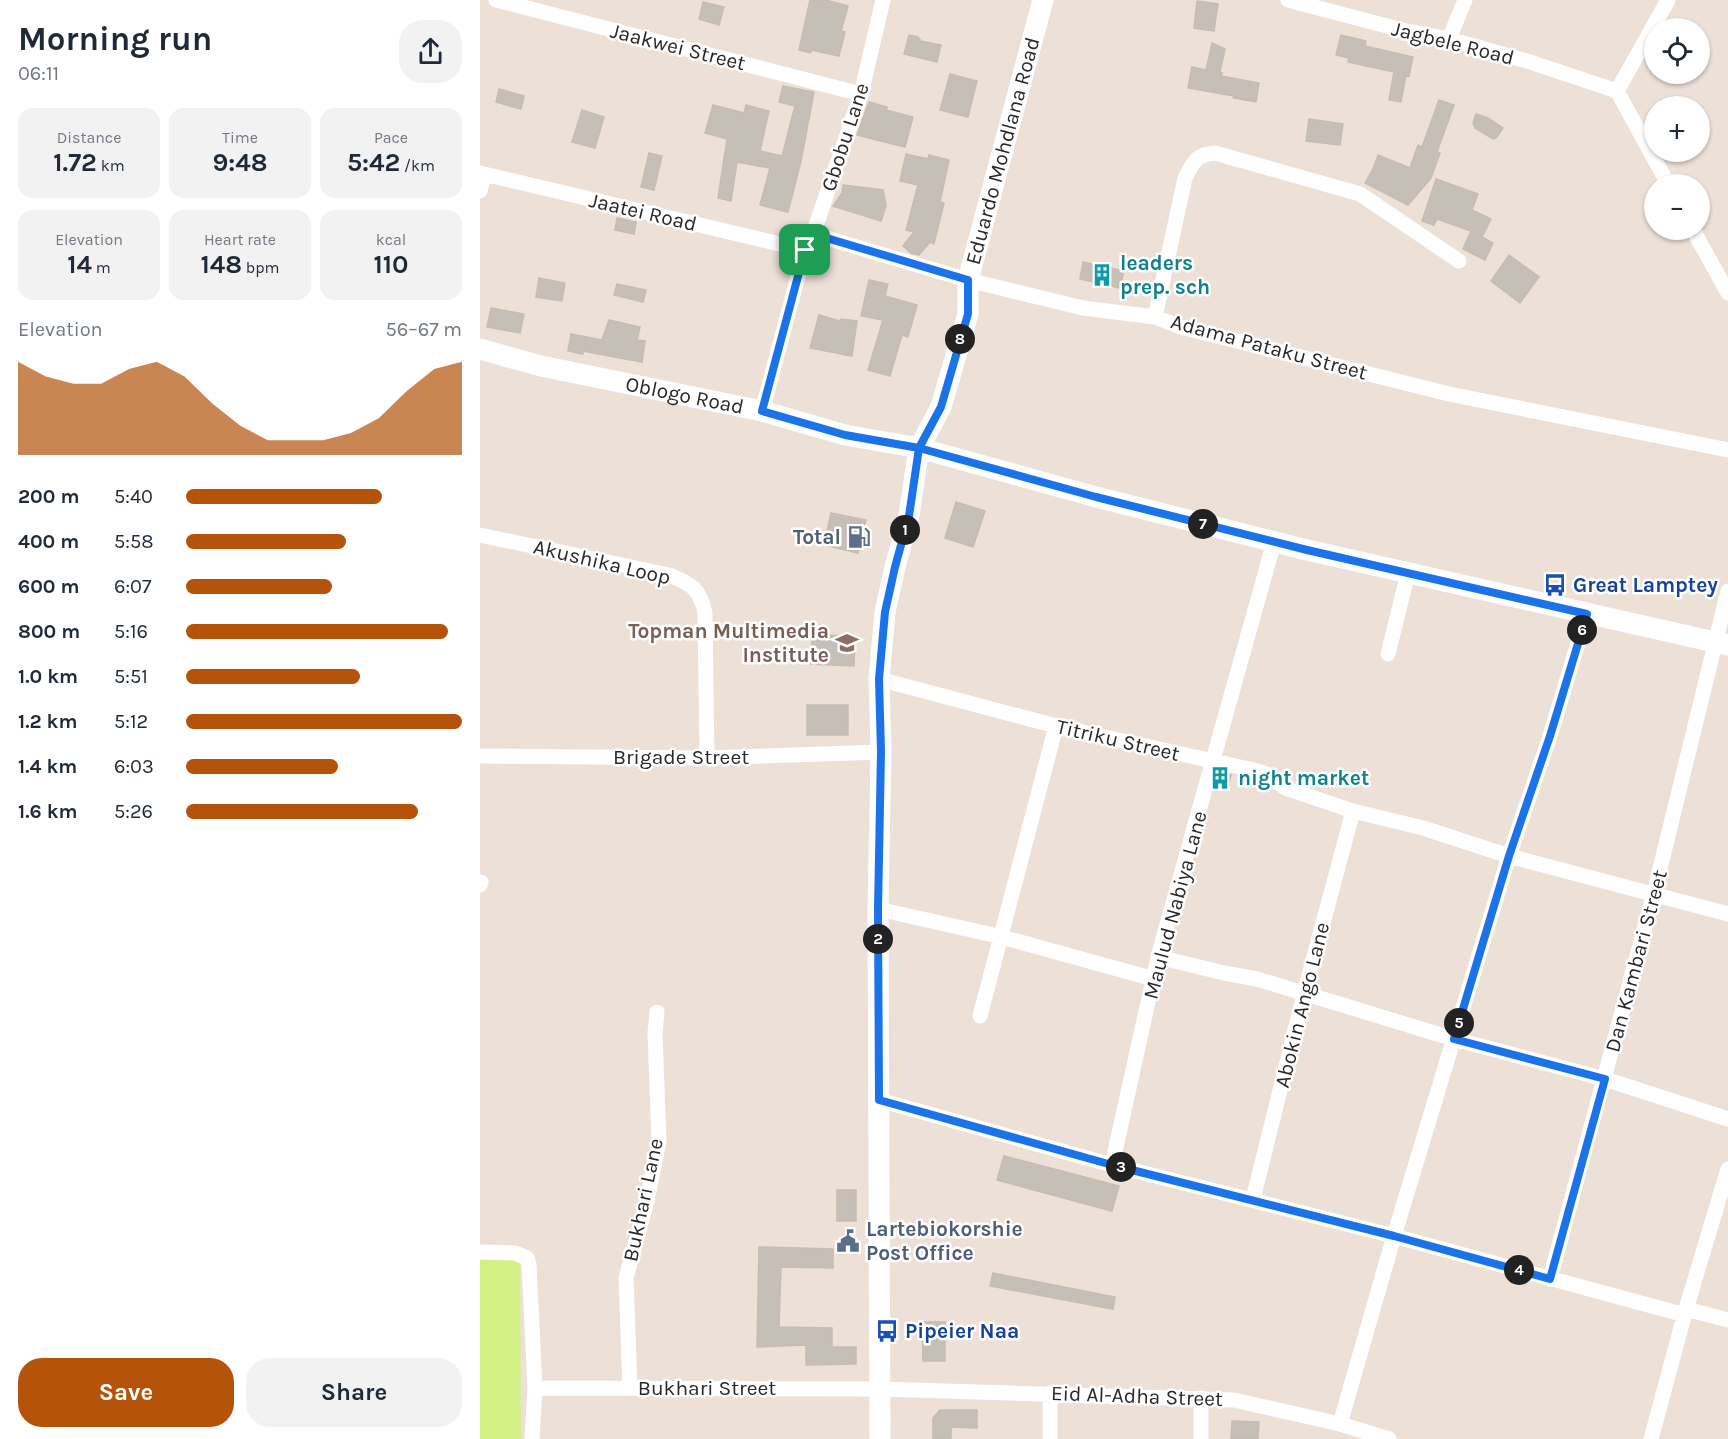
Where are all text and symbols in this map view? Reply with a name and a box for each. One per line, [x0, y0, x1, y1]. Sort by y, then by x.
street label: Jagbele Road [1389, 16, 1517, 70]
map controls [1644, 18, 1710, 240]
button: locate [1644, 18, 1710, 84]
street label: Jaakwei Street [608, 19, 748, 75]
text: Morning run [18, 20, 212, 58]
button: share [399, 20, 462, 83]
street label: Eduardo Mohdlana Road [961, 35, 1045, 267]
text: 06:11 [18, 62, 59, 85]
street label: Gbobu Lane [816, 80, 874, 194]
button: + [1644, 96, 1710, 162]
text: Distance [57, 128, 121, 147]
text: Time [222, 128, 258, 147]
text: Pace [374, 128, 408, 147]
text: 1.72 [53, 147, 97, 178]
text: 9:48 [212, 147, 268, 178]
text: 5:42 [347, 147, 400, 178]
text: km [97, 156, 125, 175]
text: /km [400, 156, 435, 175]
button: − [1644, 174, 1710, 240]
street label: Jaatei Road [587, 188, 699, 236]
pin [779, 224, 830, 275]
text: Elevation [55, 230, 123, 249]
text: Heart rate [204, 230, 276, 249]
text: kcal [376, 230, 406, 249]
icon: arrive [788, 233, 821, 266]
text: 14 [67, 249, 92, 280]
text: 148 [200, 249, 242, 280]
text: 110 [374, 249, 408, 280]
place label: leaders prep. sch [1120, 251, 1210, 299]
text: m [92, 258, 111, 277]
text: bpm [242, 258, 280, 277]
building icon: leaders prep. sch [1089, 262, 1115, 288]
street label: Adama Pataku Street [1168, 309, 1370, 385]
text: Elevation [18, 318, 103, 341]
text: 56–67 m [386, 318, 462, 341]
pin: 8 [945, 324, 975, 354]
text: 8 [955, 329, 965, 348]
street label: Oblogo Road [623, 372, 746, 419]
text: 200 m [18, 485, 79, 508]
text: 5:40 [114, 485, 153, 508]
pin: 7 [1188, 509, 1218, 539]
text: 7 [1199, 514, 1207, 533]
pin: 1 [890, 515, 920, 545]
text: 1 [902, 520, 908, 539]
fuel station icon: Total [846, 524, 872, 550]
place label: Total [793, 525, 841, 549]
text: 400 m [18, 530, 79, 553]
text: 5:58 [114, 530, 153, 553]
street label: Akushika Loop [531, 535, 673, 589]
bus stop icon: Great Lamptey [1542, 572, 1568, 598]
place label: Great Lamptey [1573, 573, 1718, 597]
text: 600 m [18, 575, 79, 598]
text: 6:07 [114, 575, 151, 598]
pin: 6 [1567, 615, 1597, 645]
place label: Topman Multimedia Institute [628, 619, 829, 667]
text: 800 m [18, 620, 80, 643]
text: 5:16 [114, 620, 148, 643]
text: 6 [1577, 620, 1587, 639]
school or university icon: Topman Multimedia Institute [834, 630, 860, 656]
text: 1.0 km [18, 665, 78, 688]
text: 5:51 [114, 665, 148, 688]
text: 1.2 km [18, 710, 77, 733]
text: 5:12 [114, 710, 148, 733]
street label: Titriku Street [1054, 714, 1182, 766]
street label: Brigade Street [613, 745, 749, 769]
text: 1.4 km [18, 755, 77, 778]
text: 6:03 [114, 755, 154, 778]
building icon: night market [1207, 765, 1233, 791]
place label: night market [1238, 766, 1369, 790]
text: 1.6 km [18, 800, 77, 823]
text: 5:26 [114, 800, 153, 823]
street label: Maulud Nabiya Lane [1138, 808, 1212, 1002]
street label: Dan Kambari Street [1600, 867, 1672, 1055]
street label: Abokin Ango Lane [1270, 920, 1334, 1090]
pin: 2 [863, 924, 893, 954]
text: 2 [873, 929, 883, 948]
pin: 5 [1444, 1008, 1474, 1038]
text: 5 [1454, 1013, 1464, 1032]
street label: Bukhari Lane [618, 1136, 668, 1264]
pin: 3 [1106, 1152, 1136, 1182]
text: 3 [1116, 1157, 1126, 1176]
place label: Lartebiokorshie Post Office [866, 1217, 1023, 1265]
public building icon: Lartebiokorshie Post Office [835, 1228, 861, 1254]
pin: 4 [1504, 1255, 1534, 1285]
text: 4 [1514, 1260, 1524, 1279]
bus stop icon: Pipeier Naa [874, 1318, 900, 1344]
place label: Pipeier Naa [905, 1319, 1019, 1343]
button: Save [18, 1358, 234, 1427]
button: Share [246, 1358, 462, 1427]
street label: Bukhari Street [638, 1376, 776, 1400]
street label: Eid Al-Adha Street [1051, 1381, 1224, 1411]

